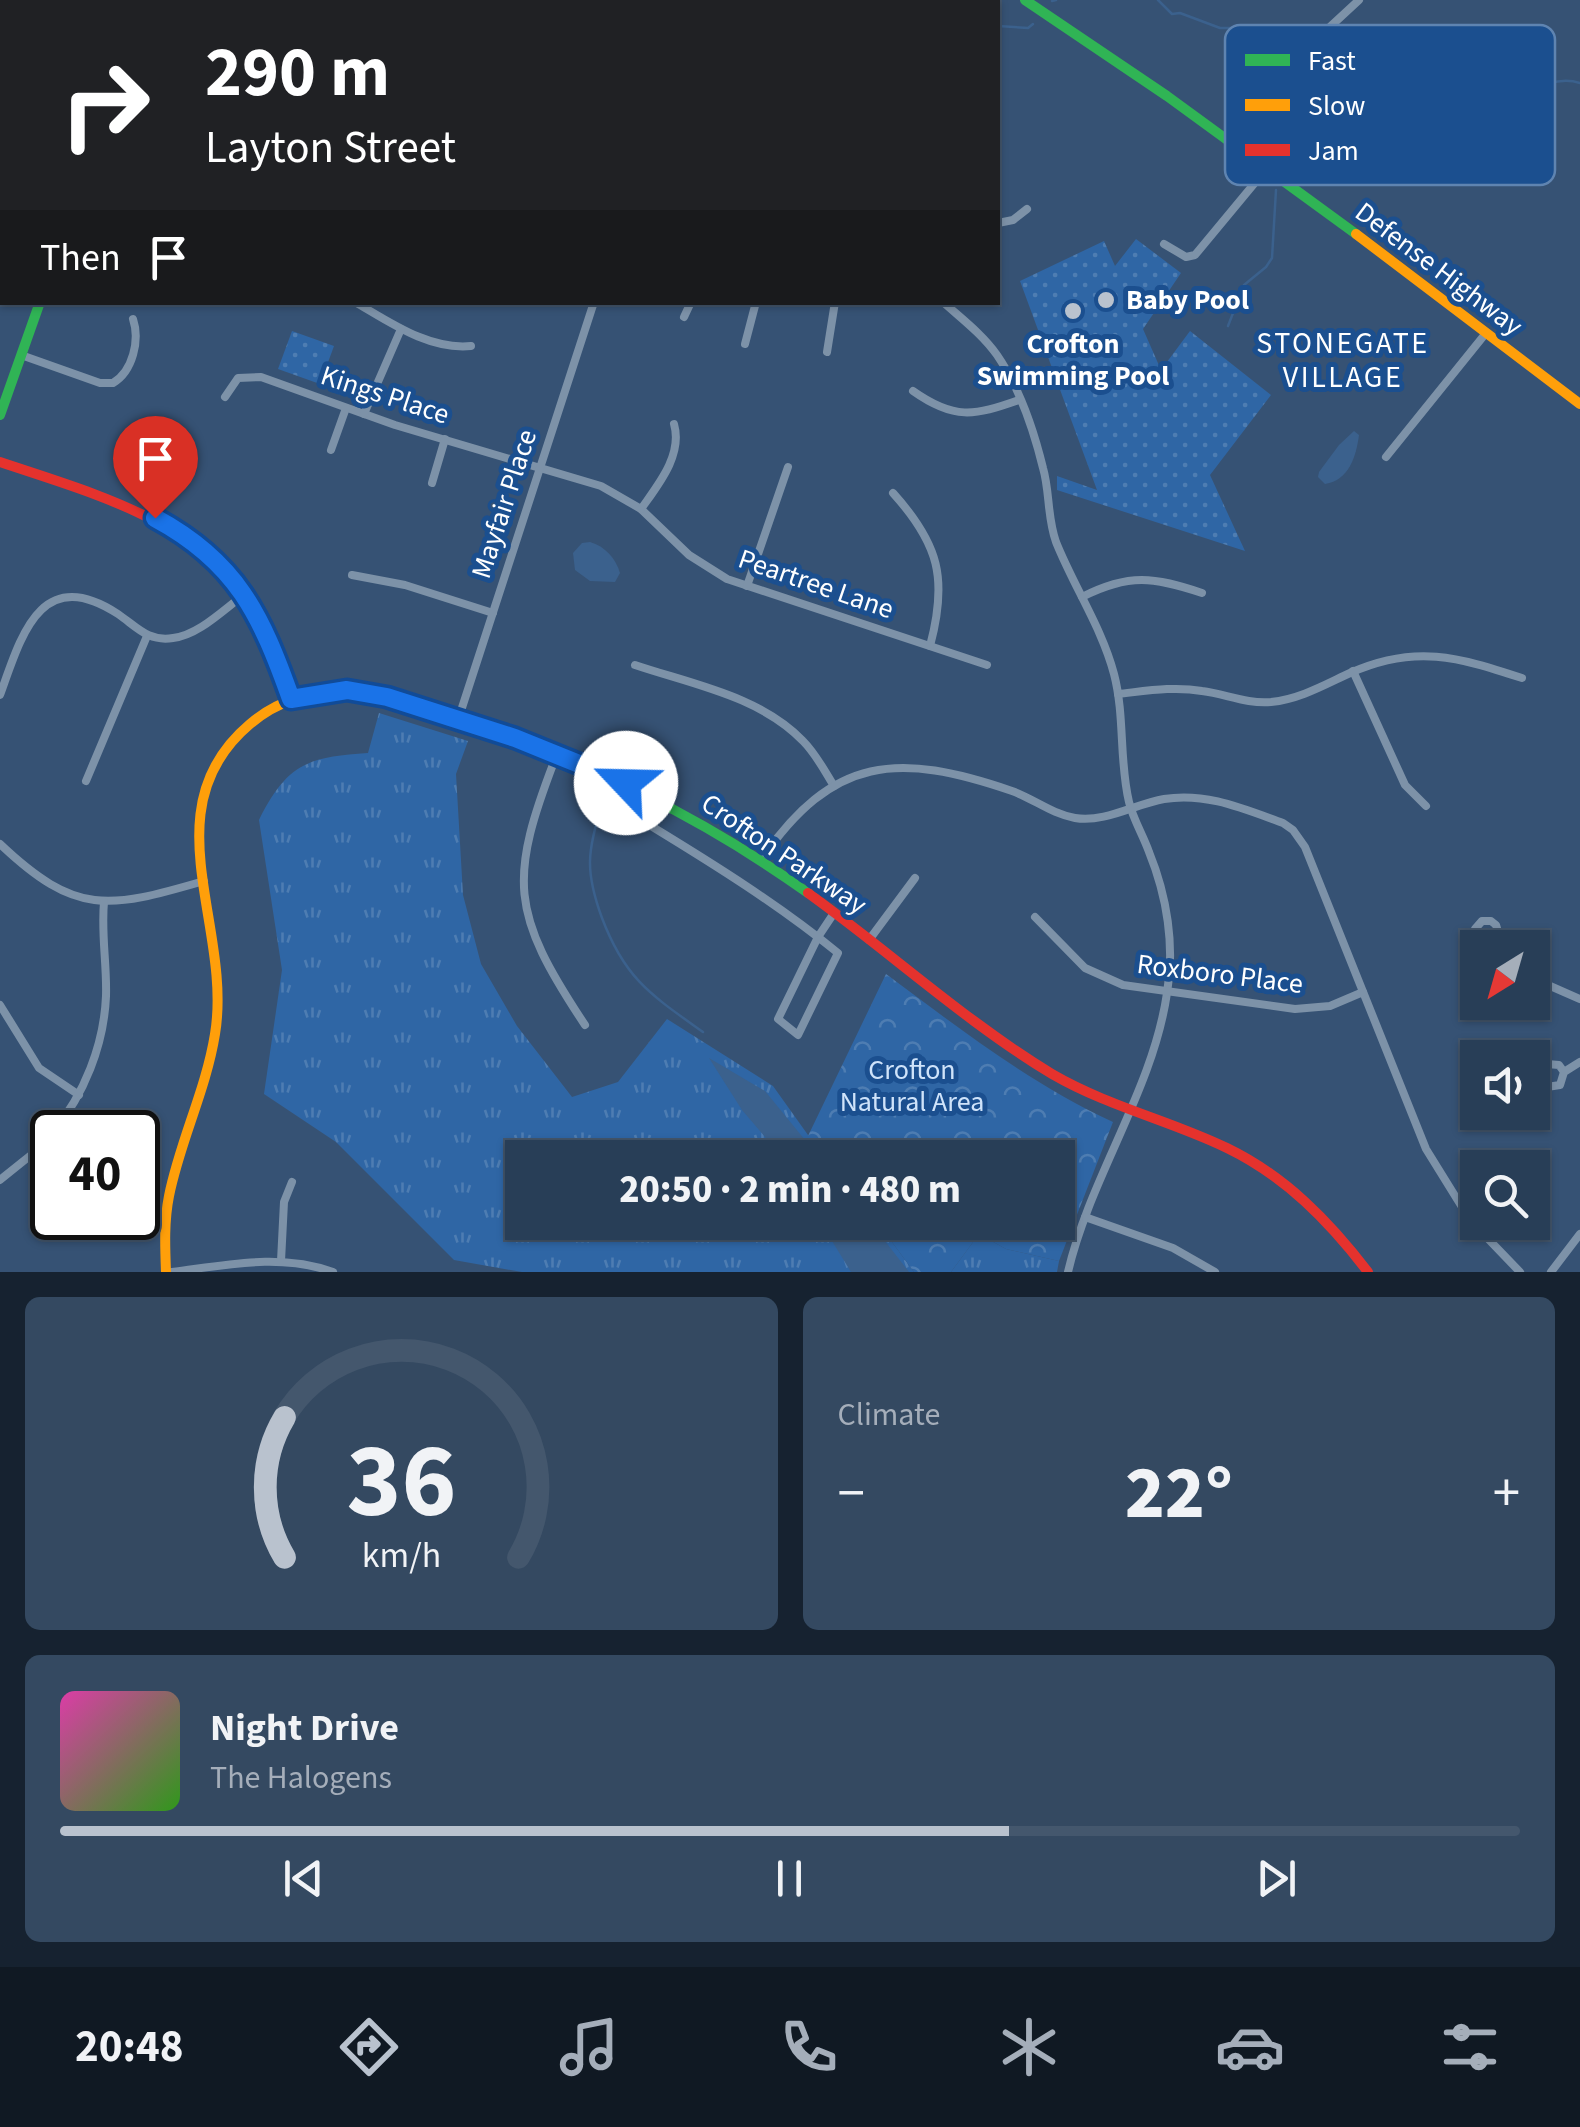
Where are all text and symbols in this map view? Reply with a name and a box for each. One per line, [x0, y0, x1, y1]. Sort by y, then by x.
text: 290 m [205, 23, 390, 123]
legend [1225, 25, 1555, 185]
icon: right [40, 40, 170, 170]
text: Fast [1308, 41, 1356, 81]
text: Slow [1308, 86, 1365, 126]
text: Layton Street [205, 116, 456, 180]
text: Jam [1308, 131, 1359, 171]
street label: Defense Highway [1347, 193, 1531, 345]
icon: arrive [141, 230, 196, 285]
text: Then [40, 231, 121, 285]
place label: Baby Pool [1126, 280, 1249, 320]
marker: Baby Pool [1095, 289, 1117, 311]
marker: Crofton Swimming Pool [1062, 300, 1084, 322]
district label: STONEGATE VILLAGE [1256, 322, 1430, 399]
place label: Crofton Swimming Pool [977, 324, 1169, 396]
street label: Kings Place [316, 355, 454, 435]
pin [113, 416, 198, 519]
street label: Mayfair Place [461, 424, 547, 584]
icon: arrive [128, 431, 183, 486]
street label: Peartree Lane [733, 539, 899, 629]
position arrow [574, 731, 678, 835]
street label: Crofton Parkway [693, 784, 875, 924]
north arrow [1460, 930, 1550, 1020]
map controls [1460, 930, 1550, 1240]
street label: Roxboro Place [1135, 944, 1305, 1004]
button: sound [1460, 1040, 1550, 1130]
park label: Crofton Natural Area [840, 1050, 984, 1122]
speed limit sign: 40 [30, 1110, 160, 1240]
button: search [1460, 1150, 1550, 1240]
text: 20:50 · 2 min · 480 m [619, 1163, 961, 1217]
text: Climate [838, 1392, 940, 1438]
text: 36 [346, 1409, 456, 1557]
text: 22° [1125, 1440, 1233, 1547]
text: − [838, 1455, 865, 1533]
text: + [1493, 1455, 1520, 1533]
text: km/h [362, 1530, 441, 1581]
text: Night Drive [210, 1701, 399, 1755]
text: The Halogens [210, 1755, 392, 1801]
icon: previous [276, 1851, 331, 1906]
icon: pause [762, 1851, 817, 1906]
icon: next [1249, 1851, 1304, 1906]
icon: directions [334, 2012, 404, 2082]
icon: music [554, 2012, 624, 2082]
icon: phone [774, 2012, 844, 2082]
icon: climate [994, 2012, 1064, 2082]
icon: car [1215, 2012, 1285, 2082]
icon: filters [1435, 2012, 1505, 2082]
text: 20:48 [75, 2015, 184, 2079]

